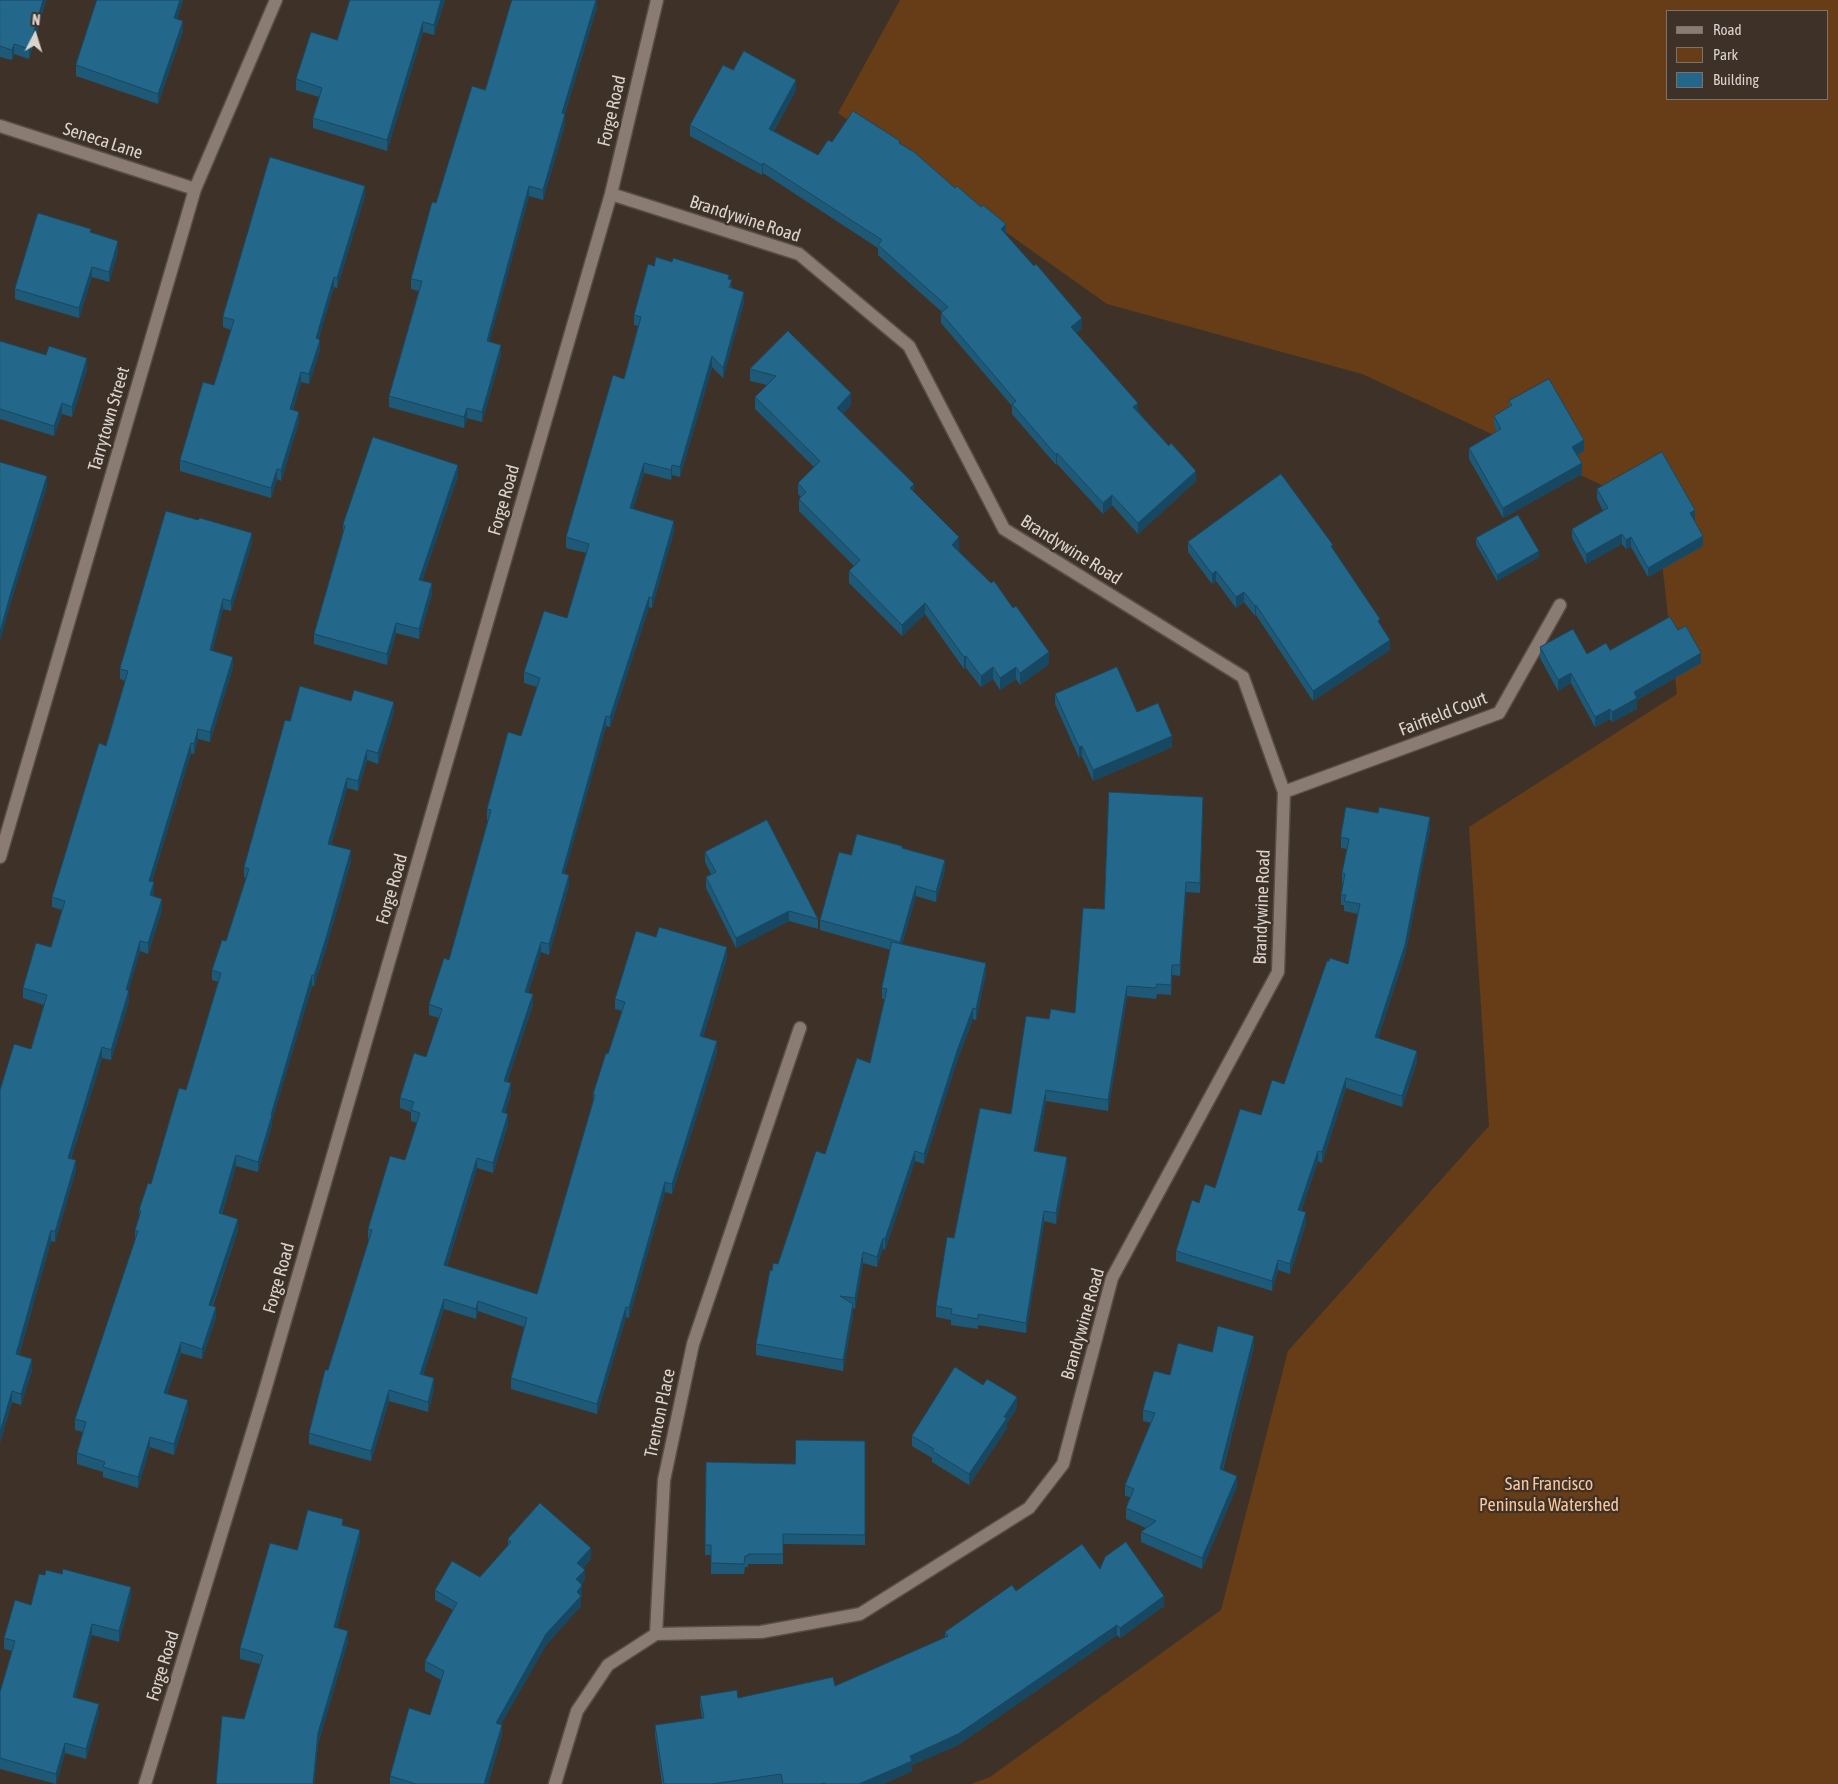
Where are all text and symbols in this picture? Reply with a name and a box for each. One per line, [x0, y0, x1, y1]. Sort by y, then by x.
north arrow [10, 10, 60, 60]
legend [1666, 10, 1828, 100]
text: N [31, 12, 41, 28]
text: Road [1713, 21, 1742, 38]
text: Park [1713, 46, 1738, 63]
text: Building [1713, 71, 1759, 88]
street label: Forge Road [593, 73, 631, 149]
street label: Seneca Lane [61, 118, 145, 164]
street label: Brandywine Road [687, 191, 803, 247]
street label: Tarrytown Street [84, 364, 134, 474]
street label: Forge Road [484, 462, 524, 538]
street label: Brandywine Road [1016, 510, 1126, 590]
street label: Fairfield Court [1396, 687, 1490, 741]
street label: Brandywine Road [1249, 849, 1275, 965]
street label: Forge Road [372, 851, 412, 927]
street label: Forge Road [259, 1240, 299, 1316]
street label: Brandywine Road [1057, 1266, 1109, 1382]
street label: Trenton Place [640, 1367, 680, 1459]
park label: San Francisco Peninsula Watershed [1479, 1473, 1619, 1516]
street label: Forge Road [142, 1628, 184, 1704]

